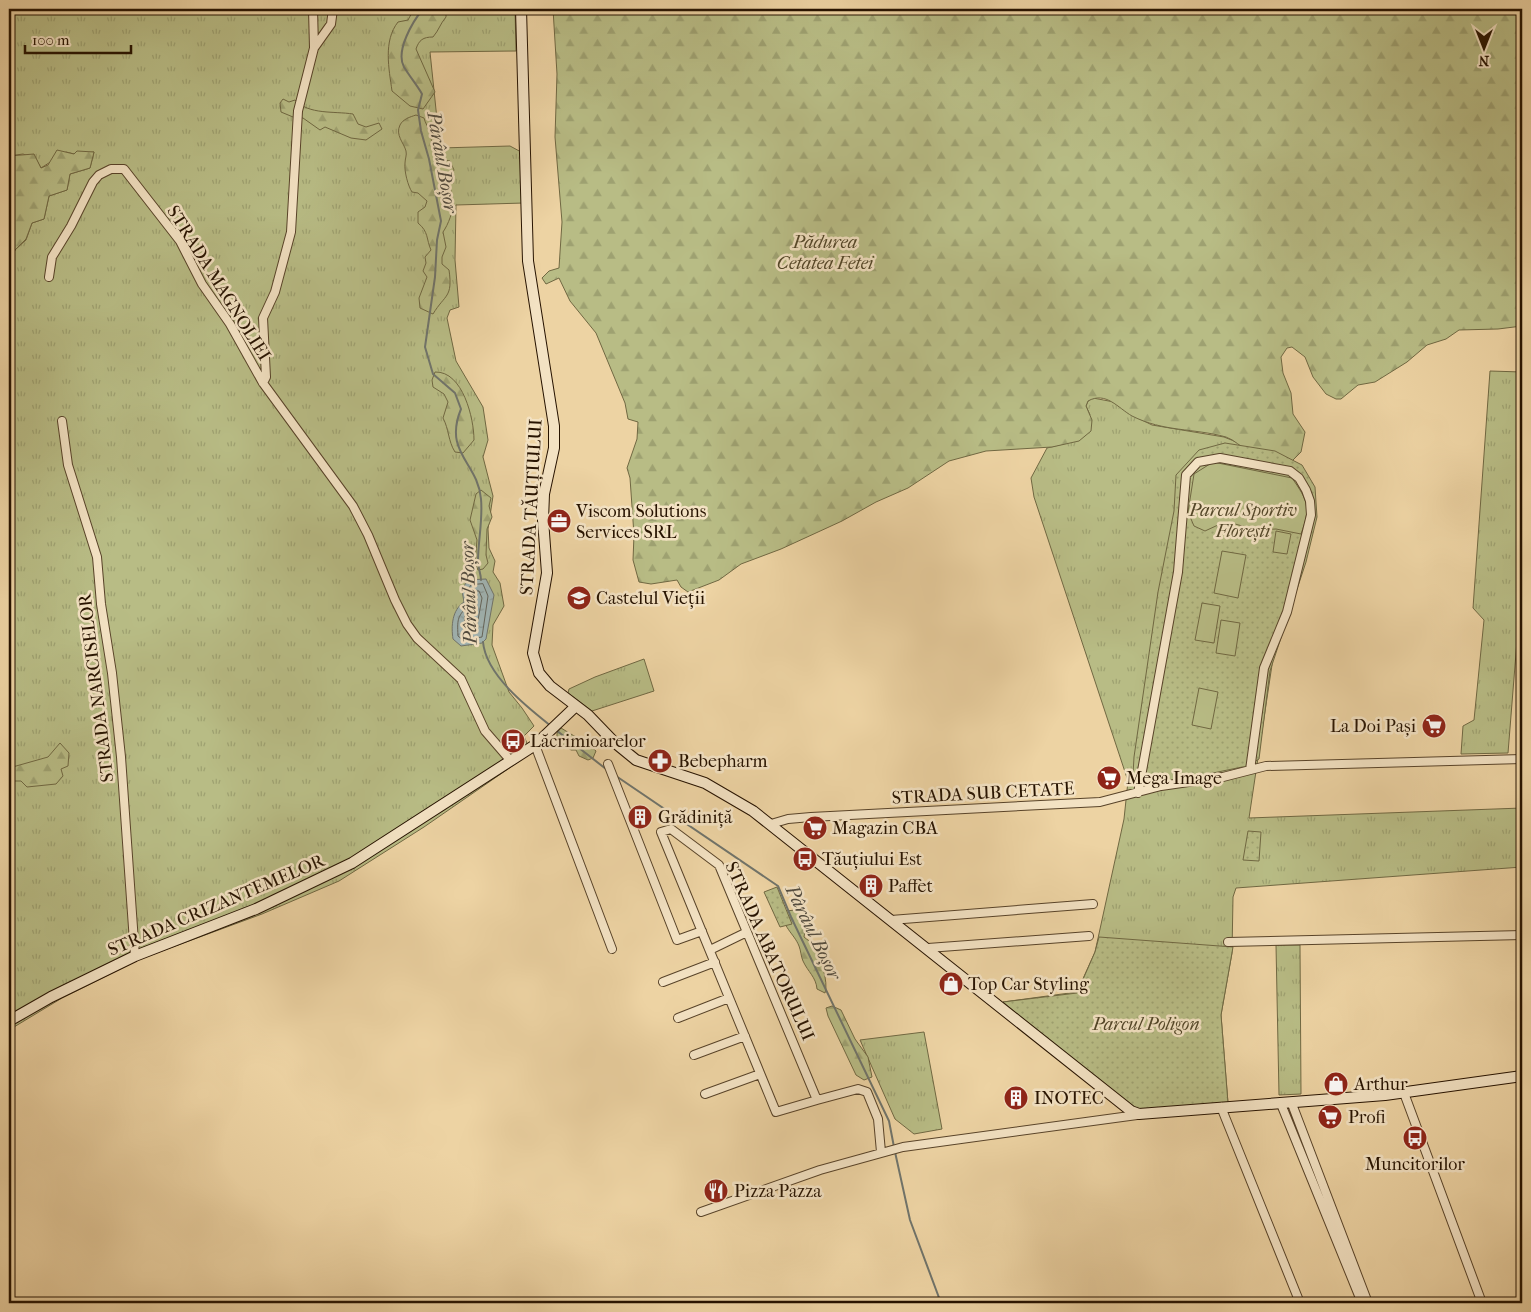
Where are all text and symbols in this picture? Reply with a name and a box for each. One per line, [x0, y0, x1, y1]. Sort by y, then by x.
scale bar [25, 22, 131, 54]
north arrow [1458, 22, 1508, 72]
text: 100 m [32, 31, 70, 49]
text: N [1478, 52, 1489, 69]
water label: Pârâul Boșor [422, 109, 462, 216]
street label: STRADA MAGNOLIEI [162, 202, 275, 365]
park label: Pădurea Cetatea Fetei [777, 232, 875, 274]
street label: STRADA TĂUȚIULUI [514, 418, 547, 596]
park label: Parcul Sportiv Florești [1188, 500, 1297, 542]
place label: Viscom Solutions Services SRL [575, 501, 707, 543]
office icon: Viscom Solutions Services SRL [546, 508, 572, 534]
water label: Pârâul Boșor [456, 540, 482, 646]
school or university icon: Castelul Vieții [566, 585, 592, 611]
place label: Castelul Vieții [596, 588, 706, 609]
street label: STRADA NARCISELOR [74, 591, 118, 783]
supermarket icon: La Doi Pași [1421, 713, 1447, 739]
place label: La Doi Pași [1330, 716, 1417, 737]
bus stop icon: Lăcrimioarelor [500, 728, 526, 754]
place label: Lăcrimioarelor [530, 731, 646, 752]
pharmacy icon: Bebepharm [647, 748, 673, 774]
place label: Bebepharm [678, 751, 768, 772]
supermarket icon: Mega Image [1096, 765, 1122, 791]
place label: Mega Image [1126, 768, 1222, 789]
street label: STRADA SUB CETATE [891, 778, 1075, 809]
building icon: Grădiniță [627, 804, 653, 830]
place label: Grădiniță [658, 807, 733, 828]
supermarket icon: Magazin CBA [802, 815, 828, 841]
place label: Magazin CBA [832, 818, 938, 839]
bus stop icon: Tăuțiului Est [792, 846, 818, 872]
place label: Tăuțiului Est [822, 849, 923, 870]
street label: STRADA CRIZANTEMELOR [105, 850, 329, 961]
street label: STRADA ABATORULUI [721, 858, 819, 1044]
building icon: Paffet [858, 873, 884, 899]
place label: Paffet [888, 876, 934, 897]
water label: Pârâul Boșor [780, 881, 846, 985]
shop icon: Top Car Styling [938, 971, 964, 997]
place label: Top Car Styling [968, 974, 1089, 995]
park label: Parcul Poligon [1091, 1014, 1200, 1035]
shop icon: Arthur [1323, 1071, 1349, 1097]
place label: Arthur [1353, 1074, 1408, 1095]
building icon: INOTEC [1003, 1085, 1029, 1111]
place label: INOTEC [1034, 1088, 1104, 1109]
supermarket icon: Profi [1317, 1104, 1343, 1130]
place label: Profi [1348, 1107, 1386, 1128]
bus stop icon: Muncitorilor [1402, 1125, 1428, 1151]
place label: Muncitorilor [1365, 1154, 1465, 1175]
restaurant icon: Pizza Pazza [703, 1178, 729, 1204]
place label: Pizza Pazza [734, 1181, 822, 1202]

